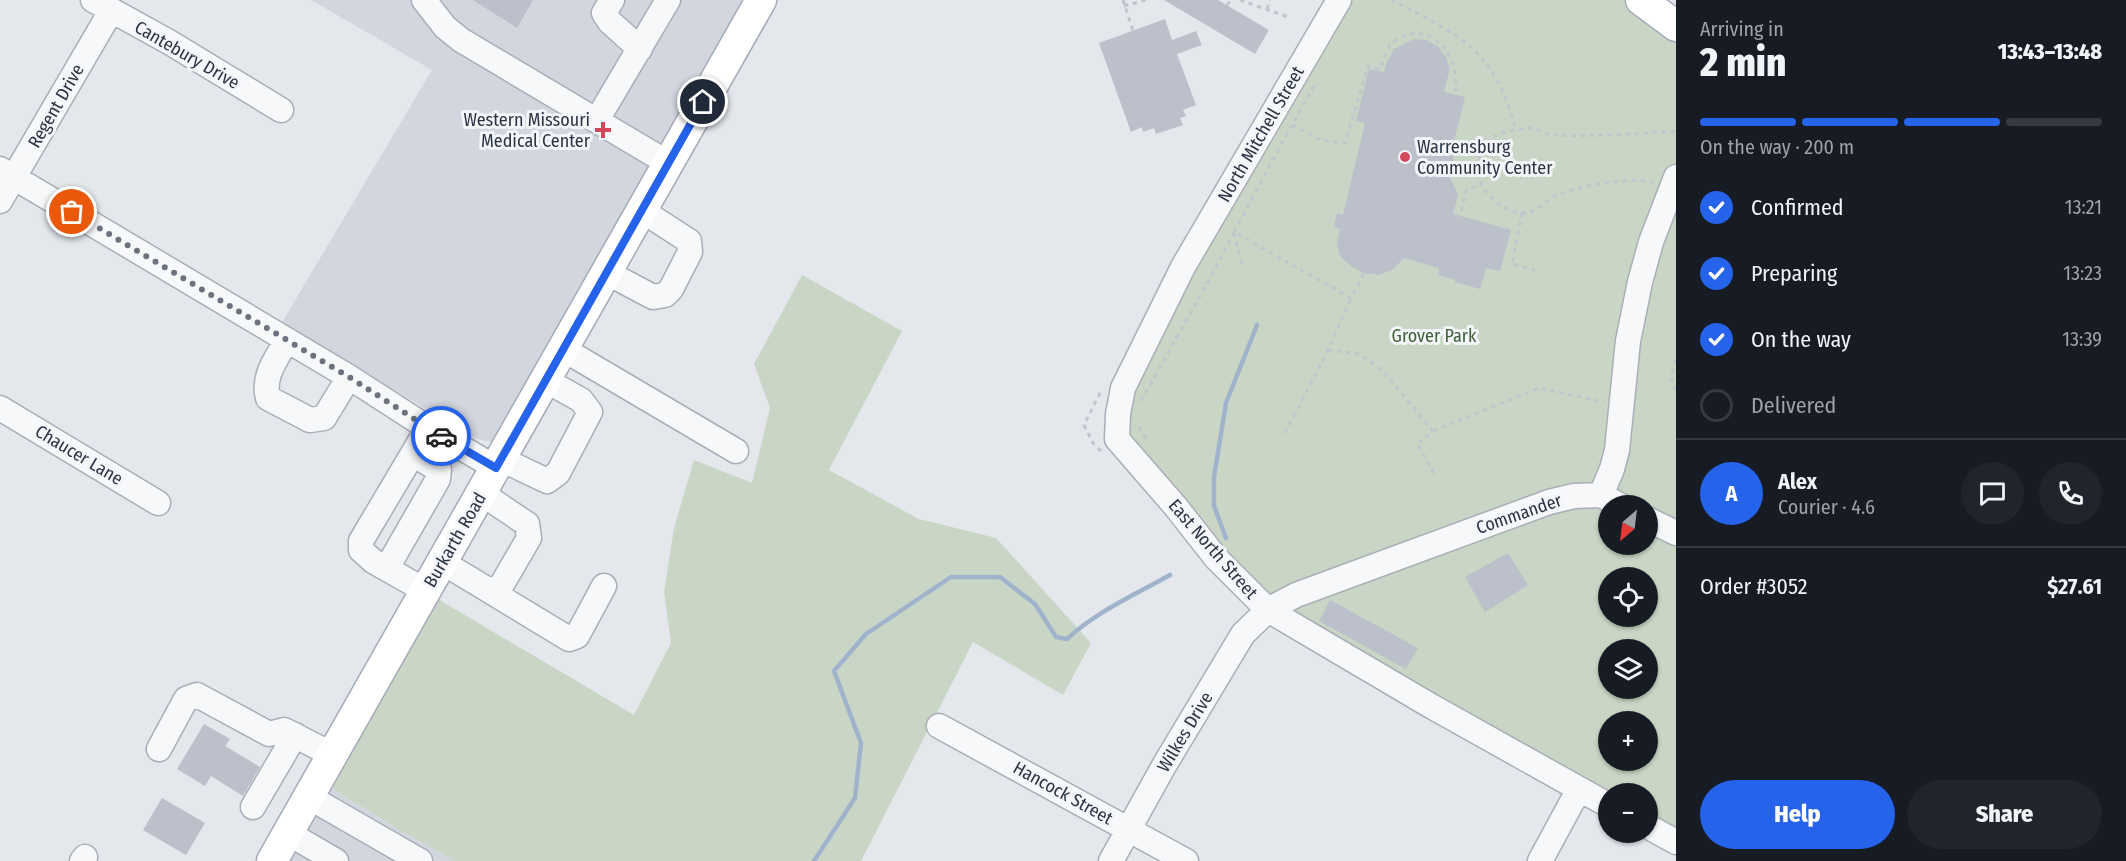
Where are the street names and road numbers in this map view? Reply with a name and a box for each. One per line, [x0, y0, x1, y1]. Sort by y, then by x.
street label: Cantebury Drive [131, 16, 243, 94]
street label: Regent Drive [23, 60, 89, 152]
street label: North Mitchell Street [1213, 62, 1309, 206]
street label: Chaucer Lane [31, 420, 127, 490]
street label: Burkarth Road [419, 489, 491, 591]
street label: Commander [1473, 489, 1565, 539]
street label: East North Street [1164, 495, 1262, 604]
street label: Wilkes Drive [1152, 688, 1218, 776]
street label: Hancock Street [1009, 757, 1117, 829]

